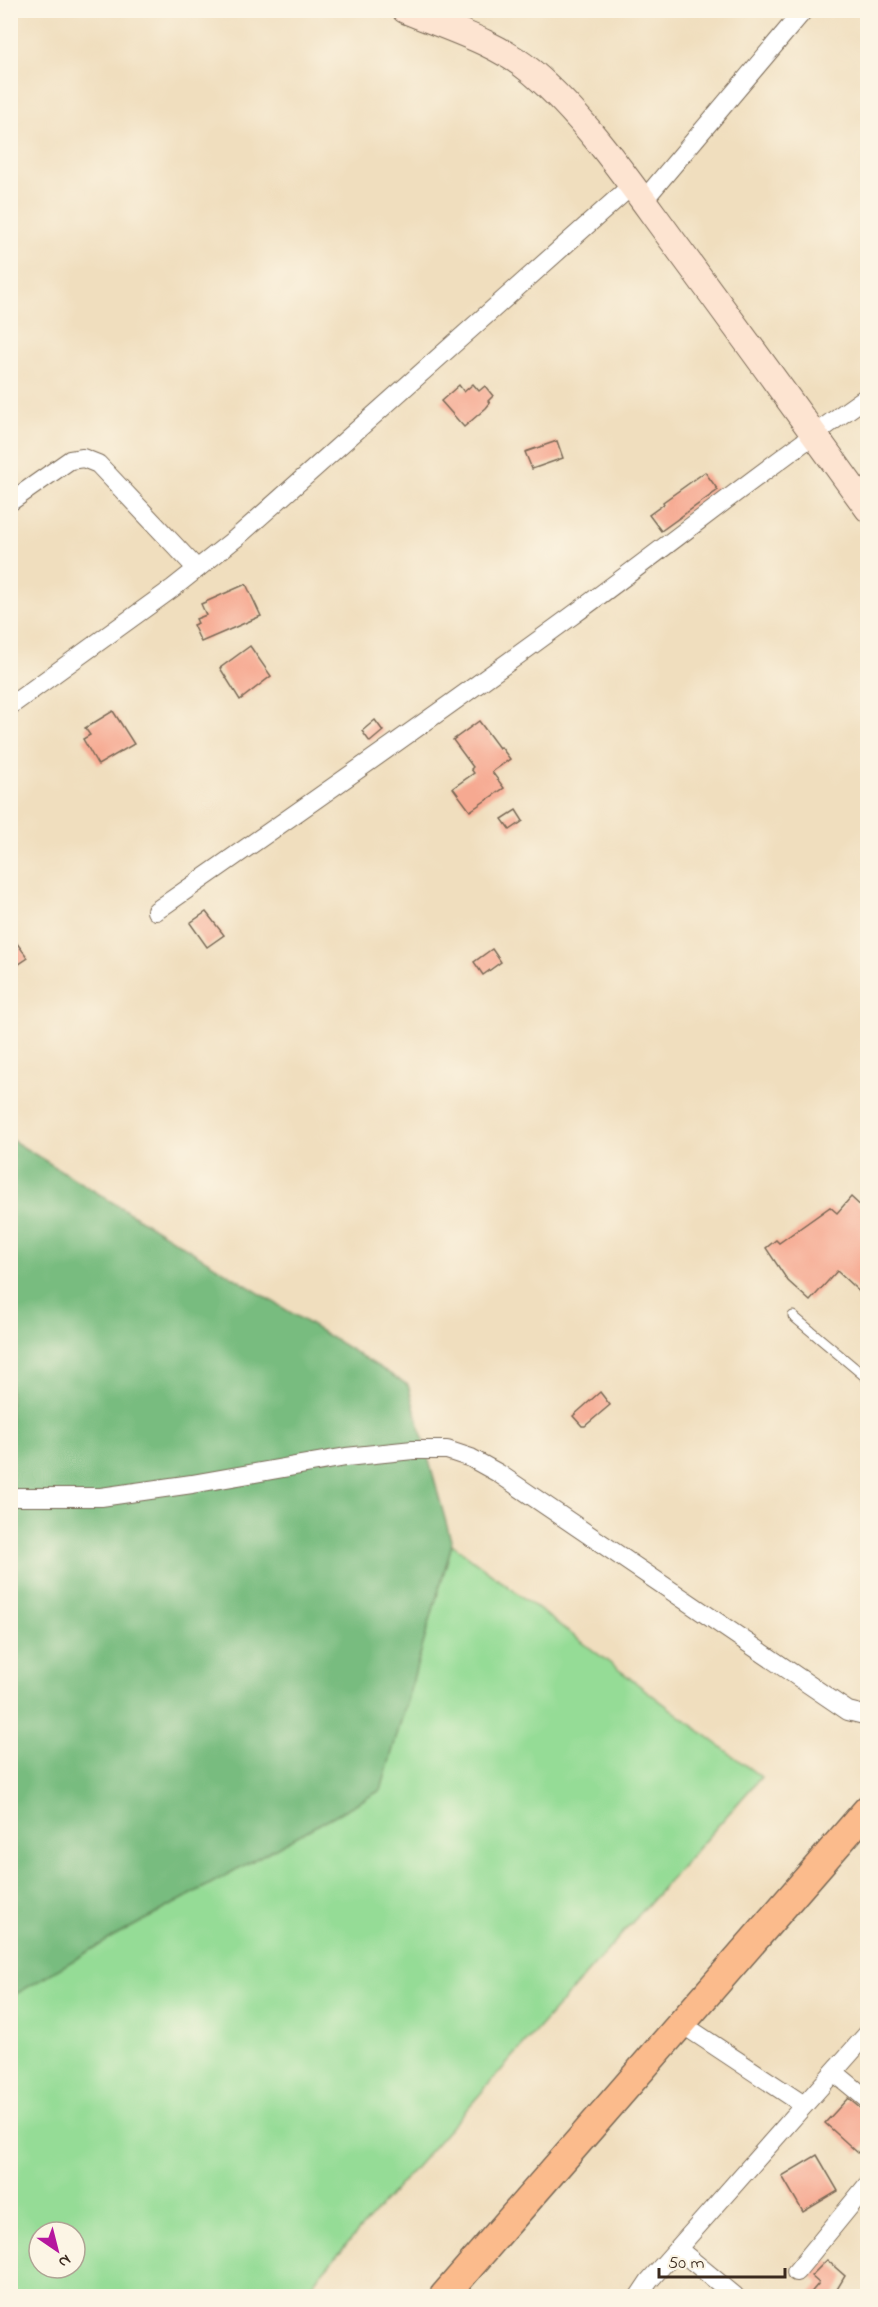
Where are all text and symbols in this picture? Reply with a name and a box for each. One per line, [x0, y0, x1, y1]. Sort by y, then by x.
north arrow [27, 2220, 87, 2280]
scale bar [659, 2241, 785, 2279]
text: N [53, 2248, 76, 2274]
text: 50 m [668, 2251, 705, 2277]

